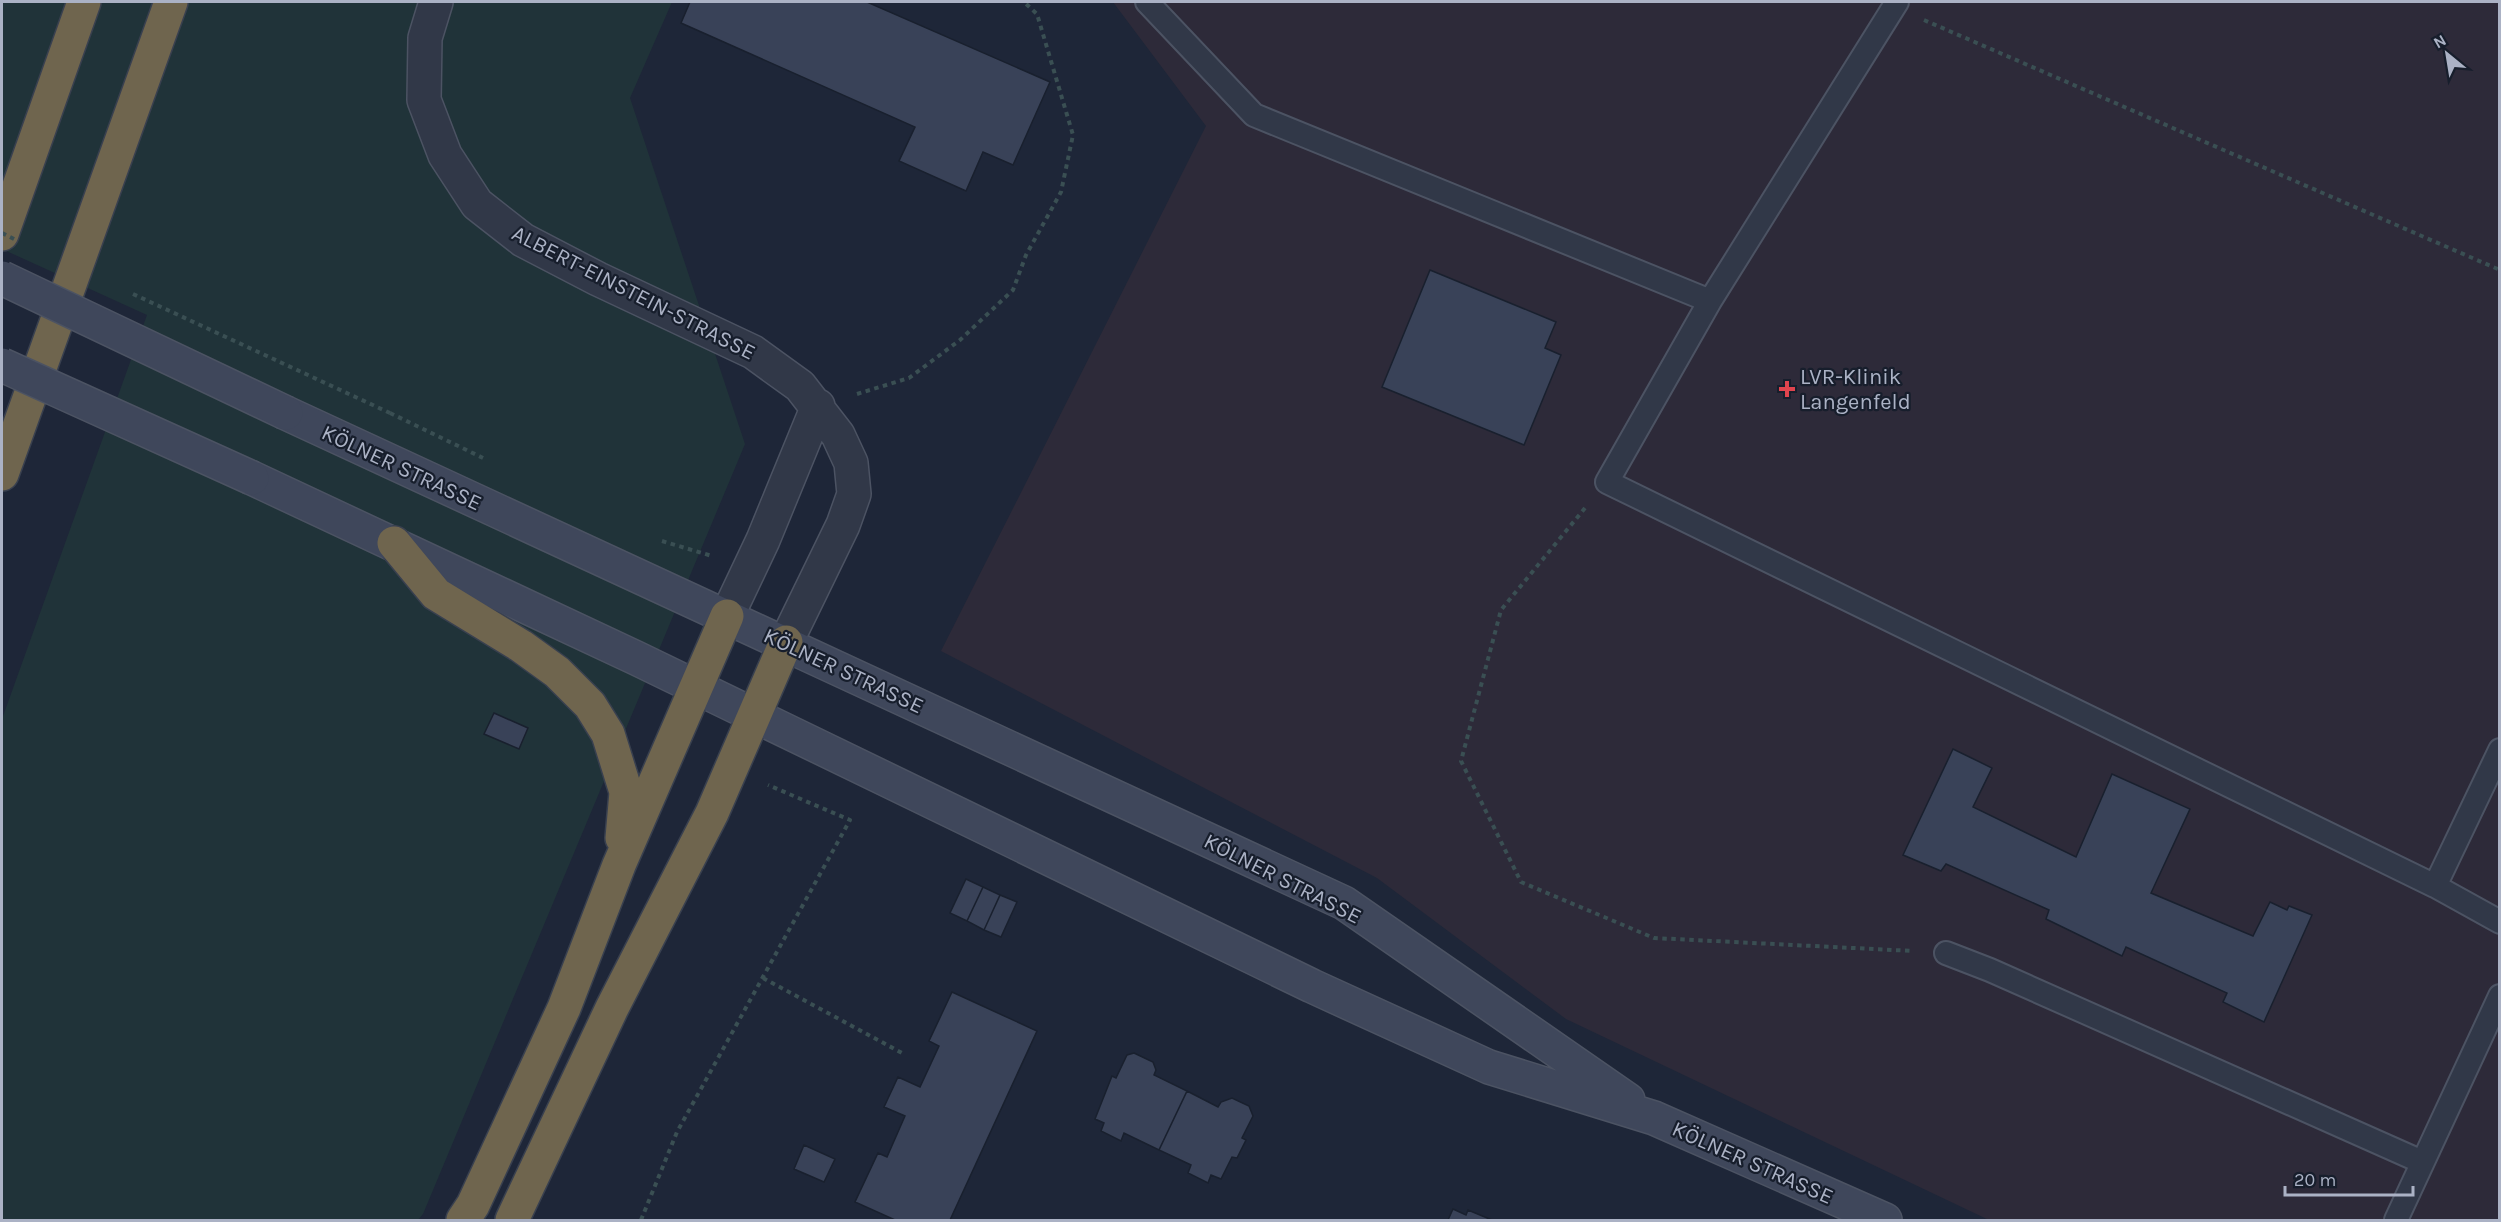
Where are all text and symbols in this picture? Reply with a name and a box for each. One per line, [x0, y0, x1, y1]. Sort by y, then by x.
north arrow [2417, 24, 2477, 84]
text: N [2430, 30, 2449, 53]
street label: ALBERT-EINSTEIN-STRASSE [508, 220, 760, 366]
place label: LVR-Klinik Langenfeld [1800, 364, 1911, 415]
marker: LVR-Klinik Langenfeld [1778, 380, 1796, 398]
street label: KÖLNER STRASSE [318, 419, 486, 516]
street label: KÖLNER STRASSE [760, 622, 928, 719]
street label: KÖLNER STRASSE [1199, 828, 1366, 930]
street label: KÖLNER STRASSE [1668, 1116, 1837, 1210]
scale bar [2285, 1159, 2412, 1197]
text: 20 m [2294, 1169, 2336, 1191]

